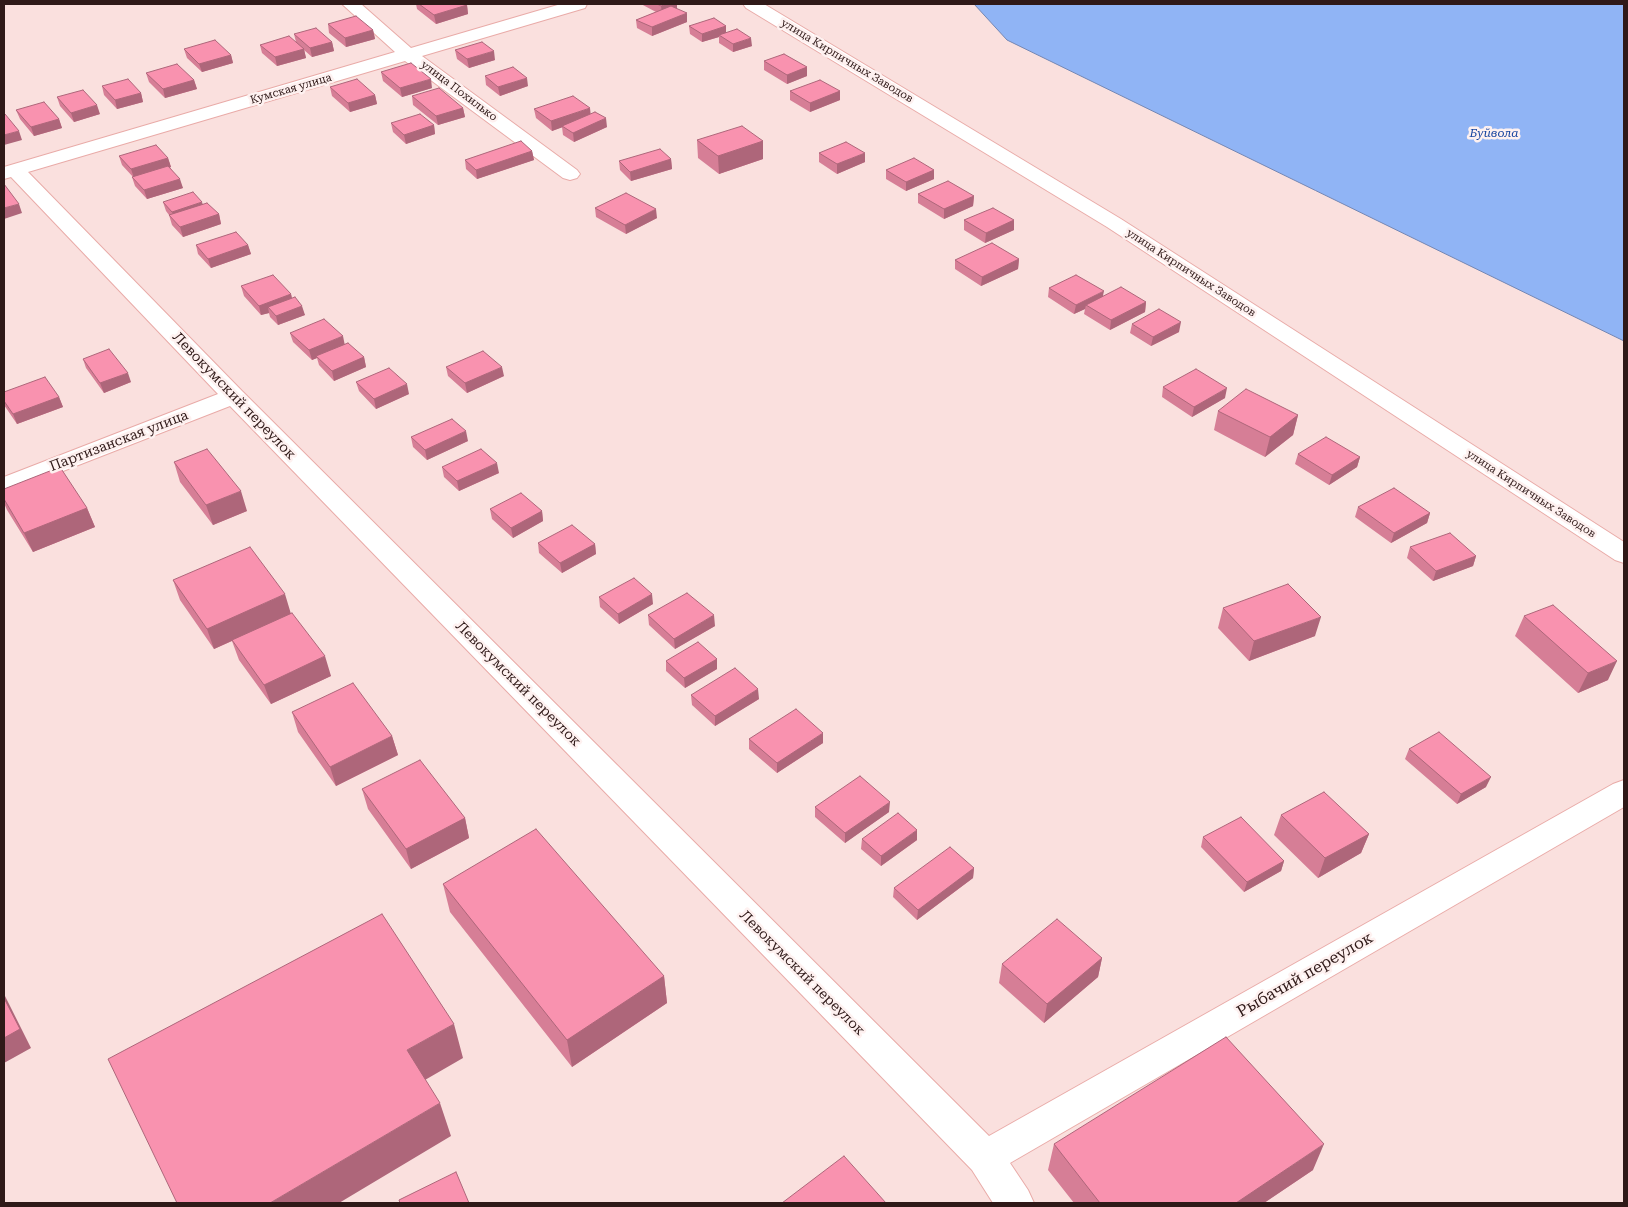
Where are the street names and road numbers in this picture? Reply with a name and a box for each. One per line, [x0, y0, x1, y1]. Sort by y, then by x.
street label: улица Кирпичных Заводов [779, 16, 915, 106]
street label: улица Похилько [418, 58, 500, 124]
street label: Кумская улица [249, 71, 333, 107]
street label: улица Кирпичных Заводов [1124, 226, 1258, 320]
street label: Левокумский переулок [169, 329, 299, 463]
street label: Партизанская улица [47, 407, 191, 475]
street label: улица Кирпичных Заводов [1464, 447, 1598, 541]
street label: Левокумский переулок [452, 618, 584, 750]
street label: Левокумский переулок [736, 907, 868, 1039]
street label: Рыбачий переулок [1234, 928, 1376, 1022]

